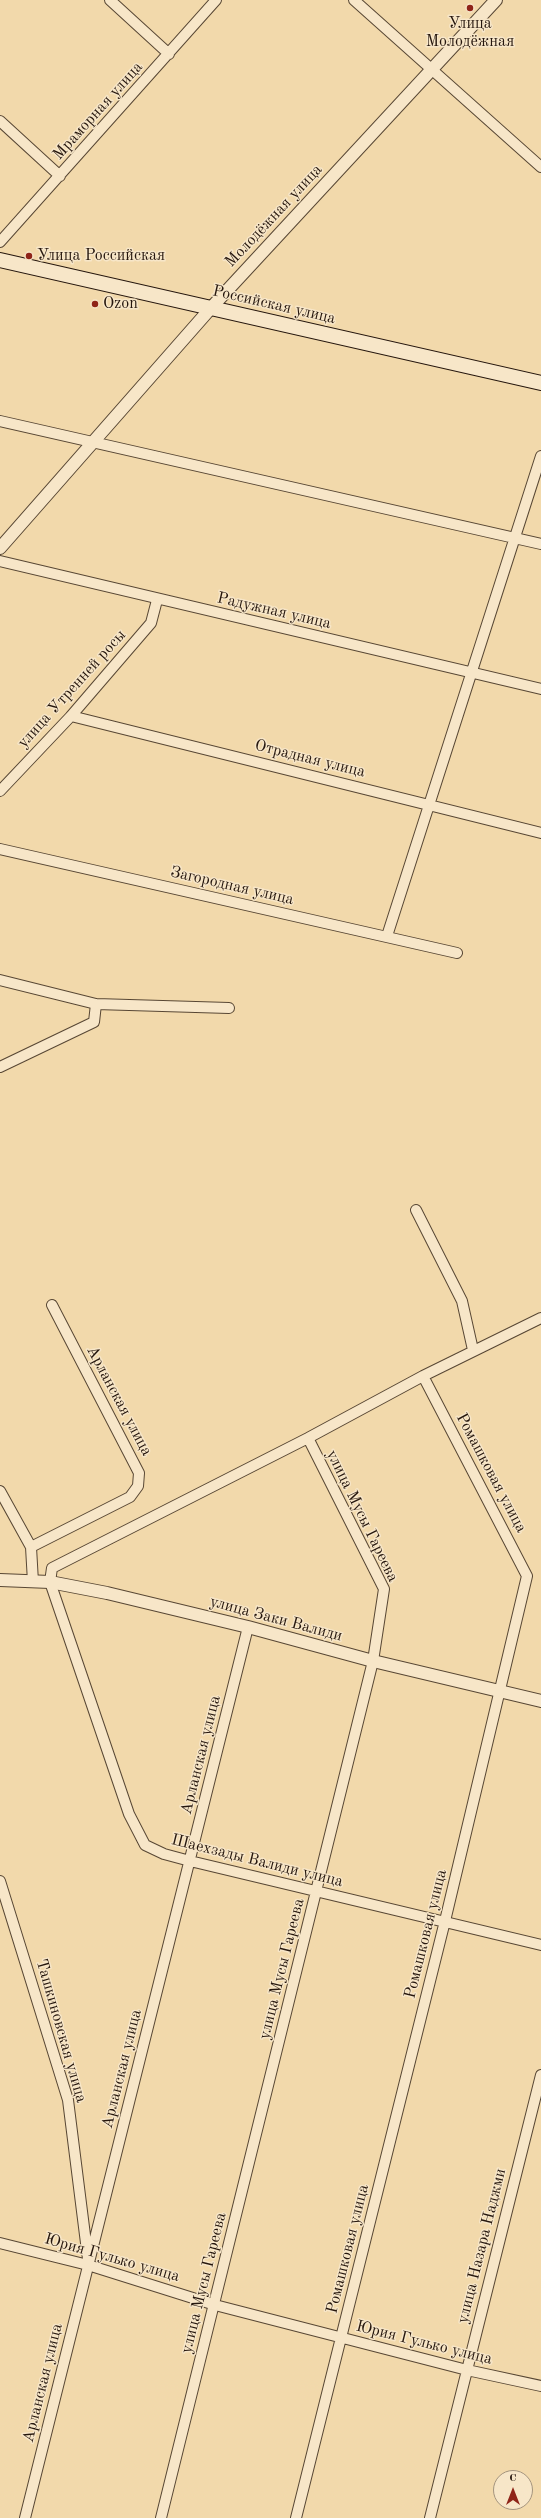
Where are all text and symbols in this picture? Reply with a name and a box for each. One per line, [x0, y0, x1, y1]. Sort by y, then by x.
marker: Улица Молодёжная [465, 3, 475, 13]
place label: Улица Молодёжная [426, 14, 514, 52]
street label: Мраморная улица [49, 58, 147, 164]
street label: Молодёжная улица [221, 160, 327, 272]
place label: Улица Российская [37, 246, 165, 266]
marker: Улица Российская [24, 251, 34, 261]
street label: Российская улица [211, 282, 337, 328]
place label: Ozon [103, 294, 138, 314]
marker: Ozon [90, 299, 100, 309]
street label: Радужная улица [215, 589, 333, 633]
street label: улица Утренней росы [14, 626, 130, 752]
street label: Отрадная улица [253, 736, 367, 782]
street label: Загородная улица [168, 862, 296, 910]
street label: Арланская улица [82, 1343, 156, 1459]
street label: Ромашковая улица [451, 1410, 531, 1536]
street label: улица Мусы Гареева [322, 1447, 402, 1585]
street label: улица Заки Валиди [208, 1592, 344, 1646]
street label: Арланская улица [177, 1694, 225, 1816]
street label: Шаехзады Валиди улица [169, 1830, 345, 1892]
street label: Ромашковая улица [401, 1867, 451, 2001]
street label: улица Мусы Гареева [255, 1897, 309, 2041]
street label: Ташкиновская улица [31, 1957, 91, 2105]
street label: Арланская улица [98, 2008, 146, 2130]
street label: улица Назара Наджми [453, 2166, 511, 2326]
street label: Ромашковая улица [323, 2182, 373, 2316]
street label: улица Мусы Гареева [177, 2211, 231, 2355]
street label: Юрия Гулько улица [42, 2230, 182, 2286]
street label: Юрия Гулько улица [354, 2317, 494, 2369]
street label: Арланская улица [19, 2322, 67, 2444]
north arrow [493, 2470, 533, 2510]
text: С [509, 2473, 517, 2484]

